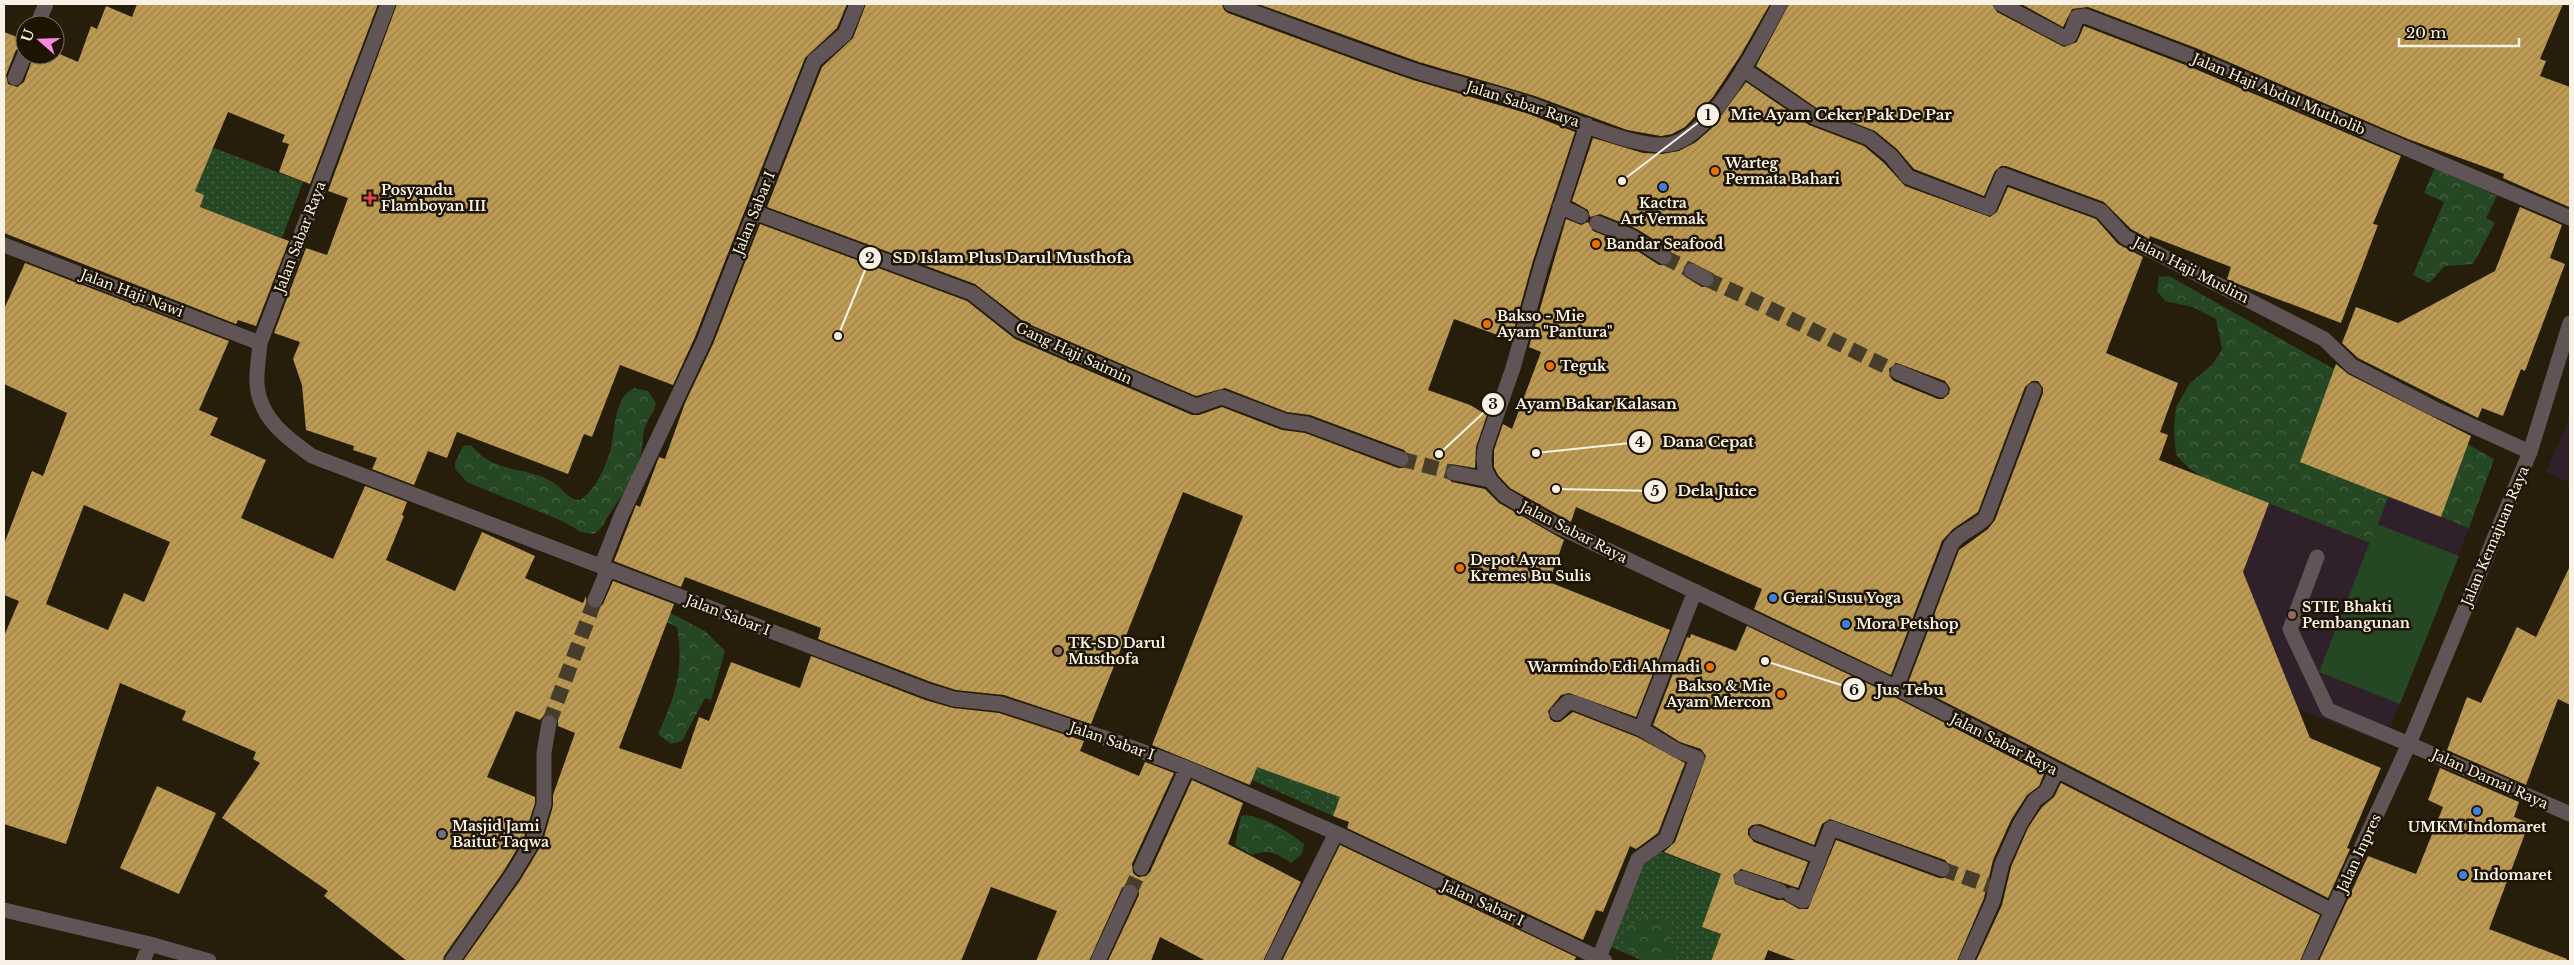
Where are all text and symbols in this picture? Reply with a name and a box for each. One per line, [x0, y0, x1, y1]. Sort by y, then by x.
north arrow [15, 15, 65, 65]
scale bar [2399, 15, 2519, 47]
text: 20 m [2406, 23, 2446, 42]
text: U [17, 26, 39, 44]
street label: Jalan Haji Abdul Mutholib [2188, 49, 2368, 139]
street label: Jalan Sabar Raya [1462, 77, 1582, 131]
callout: Mie Ayam Ceker Pak De Par [1695, 100, 1963, 130]
text: 1 [1705, 105, 1712, 124]
text: Mie Ayam Ceker Pak De Par [1730, 105, 1952, 124]
place label: Warteg Permata Bahari [1724, 154, 1840, 188]
marker: Warteg Permata Bahari [1709, 165, 1721, 177]
street label: Jalan Sabar I [728, 168, 779, 259]
street label: Jalan Sabar Raya [270, 179, 330, 297]
place label: Posyandu Flamboyan III [381, 181, 486, 215]
marker: Kactra Art Vermak [1657, 181, 1669, 193]
marker: Posyandu Flamboyan III [363, 191, 377, 205]
place label: Kactra Art Vermak [1620, 194, 1706, 228]
street label: Jalan Haji Muslim [2128, 232, 2252, 307]
place label: Bandar Seafood [1606, 235, 1724, 253]
marker: Bandar Seafood [1590, 238, 1602, 250]
callout: SD Islam Plus Darul Musthofa [857, 243, 1142, 273]
text: 2 [865, 248, 875, 267]
text: SD Islam Plus Darul Musthofa [892, 248, 1132, 267]
street label: Jalan Haji Nawi [76, 264, 186, 321]
place label: Bakso - Mie Ayam "Pantura" [1496, 307, 1612, 341]
street label: Gang Haji Saimin [1013, 318, 1135, 388]
marker: Bakso - Mie Ayam "Pantura" [1481, 318, 1493, 330]
place label: Teguk [1560, 357, 1607, 375]
marker: Teguk [1544, 360, 1556, 372]
callout: Ayam Bakar Kalasan [1480, 389, 1687, 419]
text: 3 [1488, 394, 1498, 413]
text: Ayam Bakar Kalasan [1514, 394, 1677, 413]
callout: Dana Cepat [1627, 427, 1764, 457]
text: 4 [1635, 432, 1645, 451]
text: Dana Cepat [1662, 432, 1754, 451]
street label: Jalan Kemajuan Raya [2457, 463, 2533, 611]
callout: Dela Juice [1643, 476, 1767, 506]
text: 5 [1651, 481, 1660, 500]
text: Dela Juice [1677, 481, 1757, 500]
street label: Jalan Sabar Raya [1516, 496, 1631, 567]
place label: Depot Ayam Kremes Bu Sulis [1470, 551, 1591, 585]
marker: Depot Ayam Kremes Bu Sulis [1454, 562, 1466, 574]
place label: Gerai Susu Yoga [1783, 589, 1901, 607]
street label: Jalan Sabar I [682, 590, 773, 639]
marker: Gerai Susu Yoga [1767, 592, 1779, 604]
place label: STIE Bhakti Pembangunan [2302, 598, 2410, 632]
marker: STIE Bhakti Pembangunan [2286, 609, 2298, 621]
place label: Mora Petshop [1856, 615, 1959, 633]
marker: Mora Petshop [1840, 618, 1852, 630]
place label: TK-SD Darul Musthofa [1068, 634, 1166, 668]
marker: TK-SD Darul Musthofa [1052, 645, 1064, 657]
place label: Warmindo Edi Ahmadi [1526, 658, 1700, 676]
marker: Warmindo Edi Ahmadi [1704, 661, 1716, 673]
callout: Jus Tebu [1841, 674, 1954, 704]
place label: Bakso & Mie Ayam Mercon [1665, 677, 1771, 711]
text: 6 [1849, 680, 1859, 699]
text: Jus Tebu [1873, 680, 1944, 699]
marker: Bakso & Mie Ayam Mercon [1775, 688, 1787, 700]
street label: Jalan Sabar Raya [1946, 708, 2061, 779]
street label: Jalan Sabar I [1065, 717, 1157, 764]
street label: Jalan Damai Raya [2427, 744, 2551, 813]
marker: UMKM Indomaret [2471, 805, 2483, 817]
street label: Jalan Inpres [2332, 811, 2385, 897]
place label: Masjid Jami Baitut Taqwa [452, 817, 549, 851]
place label: UMKM Indomaret [2408, 818, 2547, 836]
marker: Masjid Jami Baitut Taqwa [436, 828, 448, 840]
place label: Indomaret [2473, 866, 2553, 884]
marker: Indomaret [2457, 869, 2469, 881]
street label: Jalan Sabar I [1437, 875, 1527, 930]

